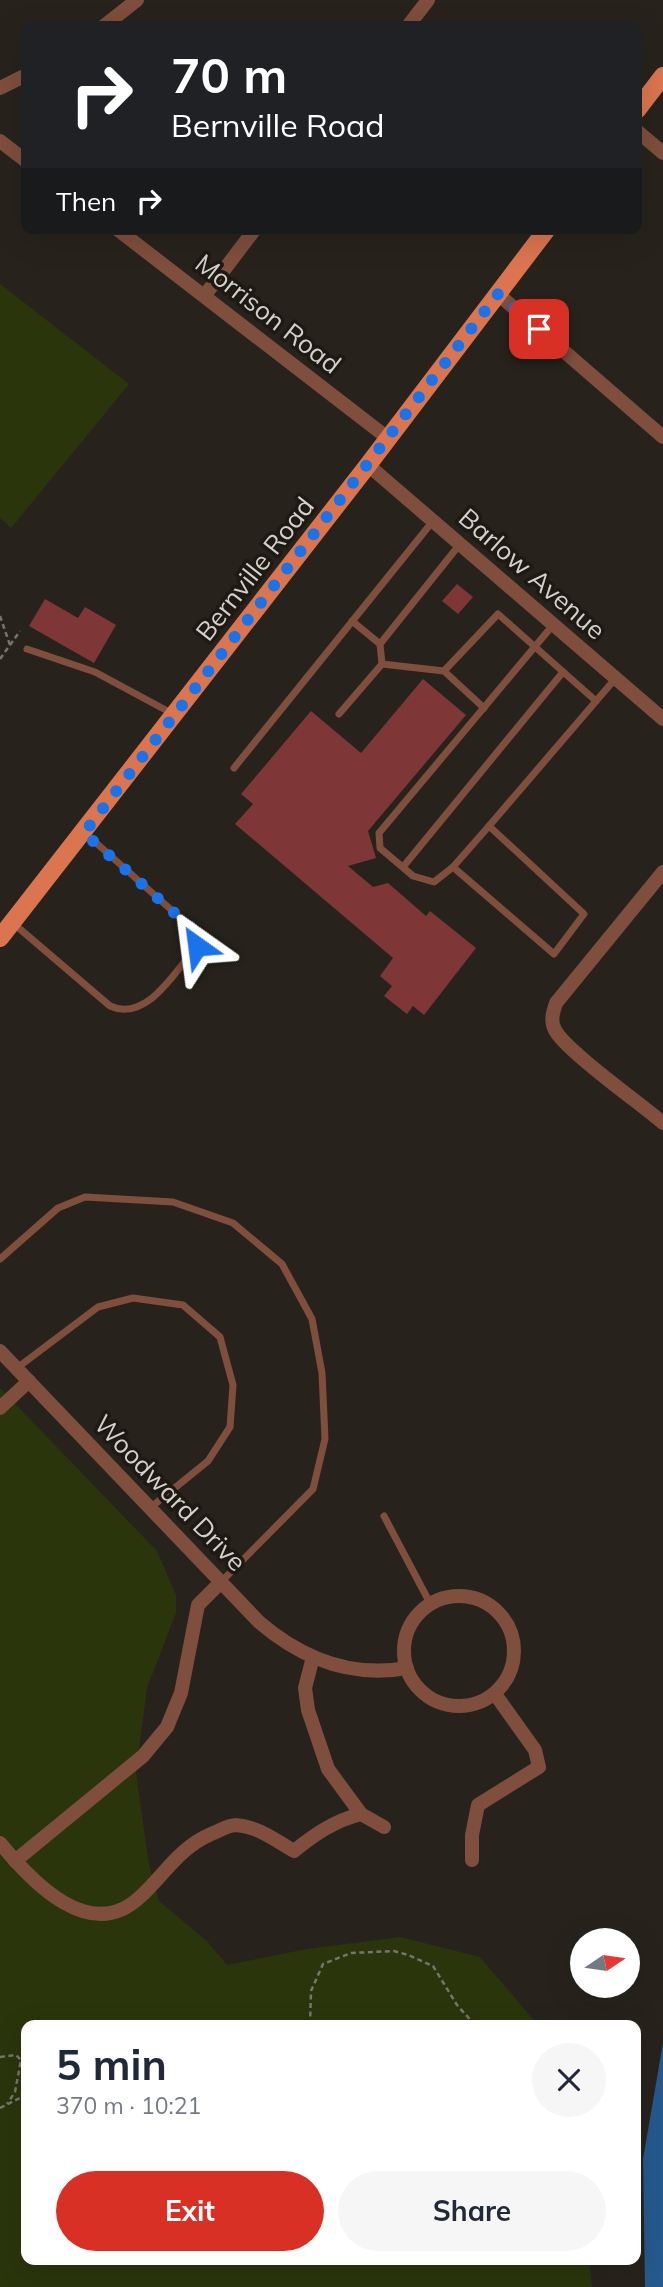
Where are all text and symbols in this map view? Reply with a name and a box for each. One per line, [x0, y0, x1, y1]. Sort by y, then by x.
text: 70 m [171, 44, 287, 105]
icon: right [56, 49, 147, 140]
text: Bernville Road [171, 105, 384, 145]
icon: right [130, 182, 168, 220]
text: Then [56, 185, 116, 218]
street label: Morrison Road [189, 247, 348, 381]
pin [509, 299, 569, 359]
icon: arrive [520, 310, 558, 348]
street label: Bernville Road [188, 490, 321, 647]
street label: Barlow Avenue [452, 501, 612, 646]
position arrow [160, 909, 234, 983]
street label: Woodward Drive [87, 1407, 253, 1578]
north arrow [570, 1928, 640, 1998]
map controls [570, 1928, 640, 1998]
text: 5 min [56, 2038, 167, 2091]
button: close [532, 2043, 606, 2117]
text: 370 m · 10:21 [56, 2091, 201, 2120]
button: Exit [56, 2171, 324, 2251]
button: Share [338, 2171, 606, 2251]

